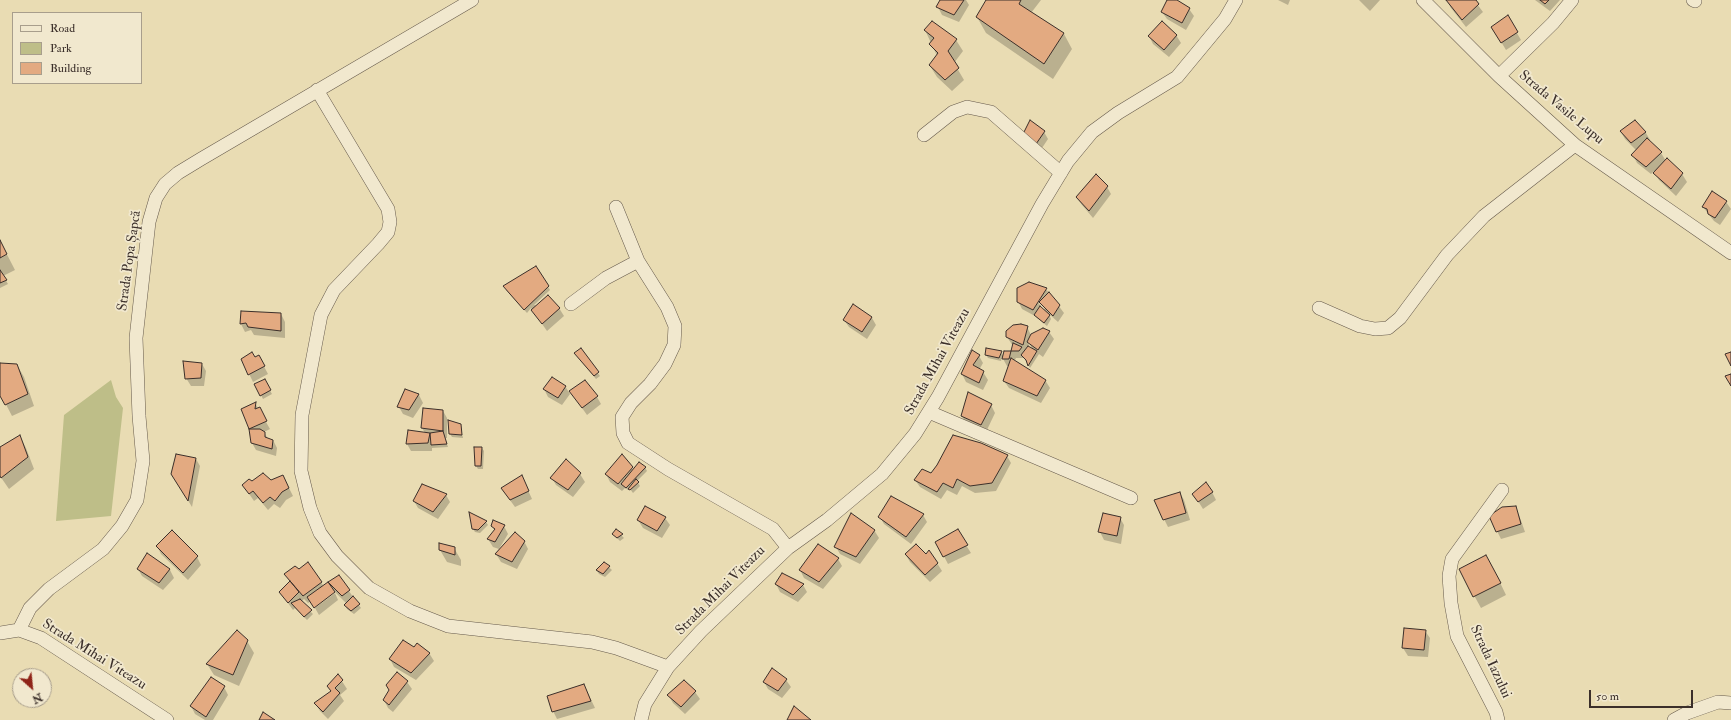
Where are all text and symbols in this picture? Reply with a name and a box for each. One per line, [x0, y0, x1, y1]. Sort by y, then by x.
legend [12, 12, 142, 84]
text: Road [50, 21, 75, 36]
text: Park [50, 41, 72, 56]
text: Building [50, 61, 91, 76]
street label: Strada Vasile Lupu [1515, 68, 1607, 148]
street label: Strada Popa Șapcă [115, 210, 145, 312]
street label: Strada Mihai Viteazu [902, 306, 974, 418]
street label: Strada Mihai Viteazu [673, 543, 769, 639]
street label: Strada Mihai Viteazu [39, 616, 149, 694]
street label: Strada Iazului [1466, 623, 1514, 701]
north arrow [12, 668, 52, 708]
scale bar [1591, 682, 1695, 708]
text: 50 m [1596, 689, 1619, 704]
text: N [30, 690, 45, 706]

